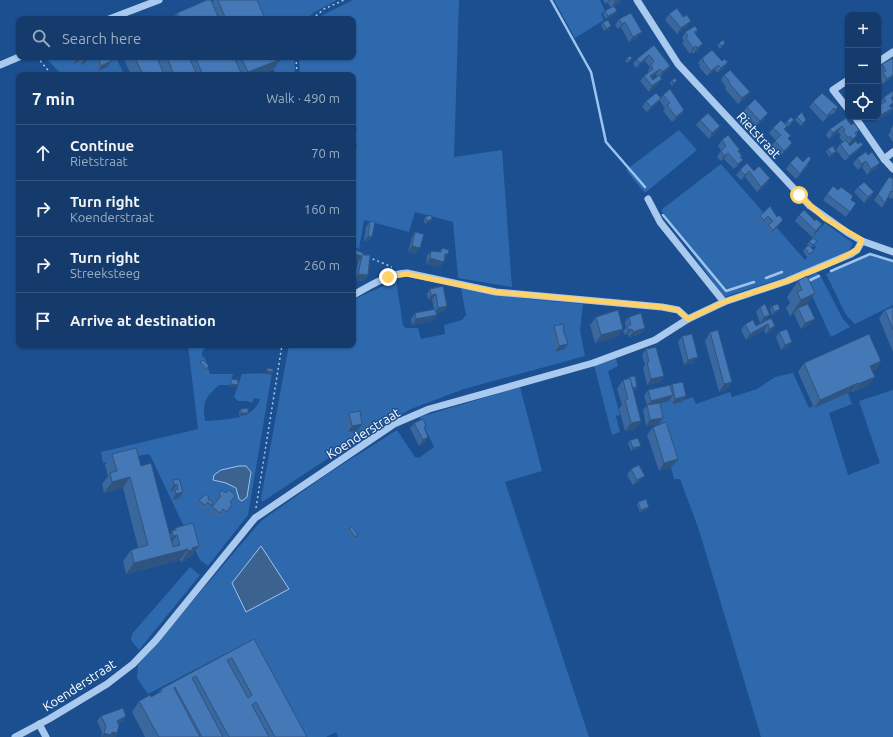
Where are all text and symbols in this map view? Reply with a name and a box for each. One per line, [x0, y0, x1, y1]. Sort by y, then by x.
map controls [845, 12, 881, 120]
button: + [845, 12, 881, 48]
search box [16, 16, 356, 60]
icon: search [30, 27, 52, 49]
text: Search here [62, 30, 141, 47]
button: − [845, 48, 881, 84]
button: locate [845, 84, 881, 120]
text: 7 min [32, 89, 75, 108]
text: Walk · 490 m [266, 91, 340, 105]
street label: Rietstraat [734, 109, 784, 161]
text: Continue [70, 137, 134, 154]
icon: ahead [32, 142, 54, 164]
text: 70 m [311, 146, 340, 160]
text: Rietstraat [70, 154, 128, 168]
route start [790, 186, 808, 204]
text: Turn right [70, 193, 140, 210]
icon: right [32, 198, 54, 220]
text: 160 m [304, 202, 340, 216]
text: Koenderstraat [70, 210, 154, 224]
text: Turn right [70, 249, 140, 266]
icon: right [32, 254, 54, 276]
text: 260 m [304, 258, 340, 272]
text: Streeksteeg [70, 266, 140, 280]
route end [379, 268, 397, 286]
icon: arrive [32, 310, 54, 332]
text: Arrive at destination [70, 312, 216, 329]
street label: Koenderstraat [324, 405, 402, 461]
street label: Koenderstraat [40, 656, 118, 714]

